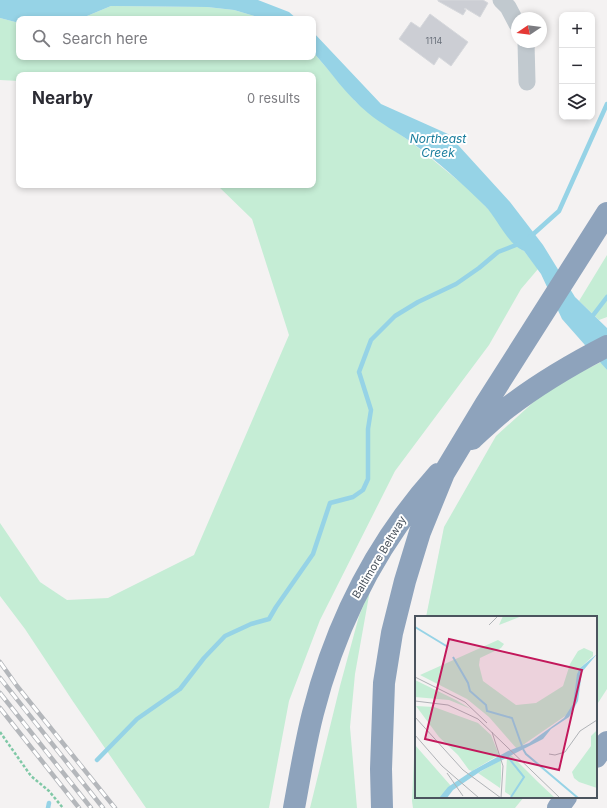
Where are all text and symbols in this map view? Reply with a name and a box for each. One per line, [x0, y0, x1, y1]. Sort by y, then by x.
north arrow [511, 12, 547, 48]
map controls [559, 12, 595, 120]
button: + [559, 12, 595, 48]
search box [16, 16, 316, 60]
icon: search [30, 27, 52, 49]
text: Search here [62, 29, 148, 48]
house number: 1114 [426, 35, 443, 46]
button: − [559, 48, 595, 84]
button: layers [559, 84, 595, 120]
text: Nearby [32, 88, 93, 108]
text: 0 results [247, 90, 300, 106]
water label: Northeast Creek [410, 131, 467, 160]
street label: Baltimore Beltway [349, 513, 409, 601]
inset map [415, 616, 597, 798]

